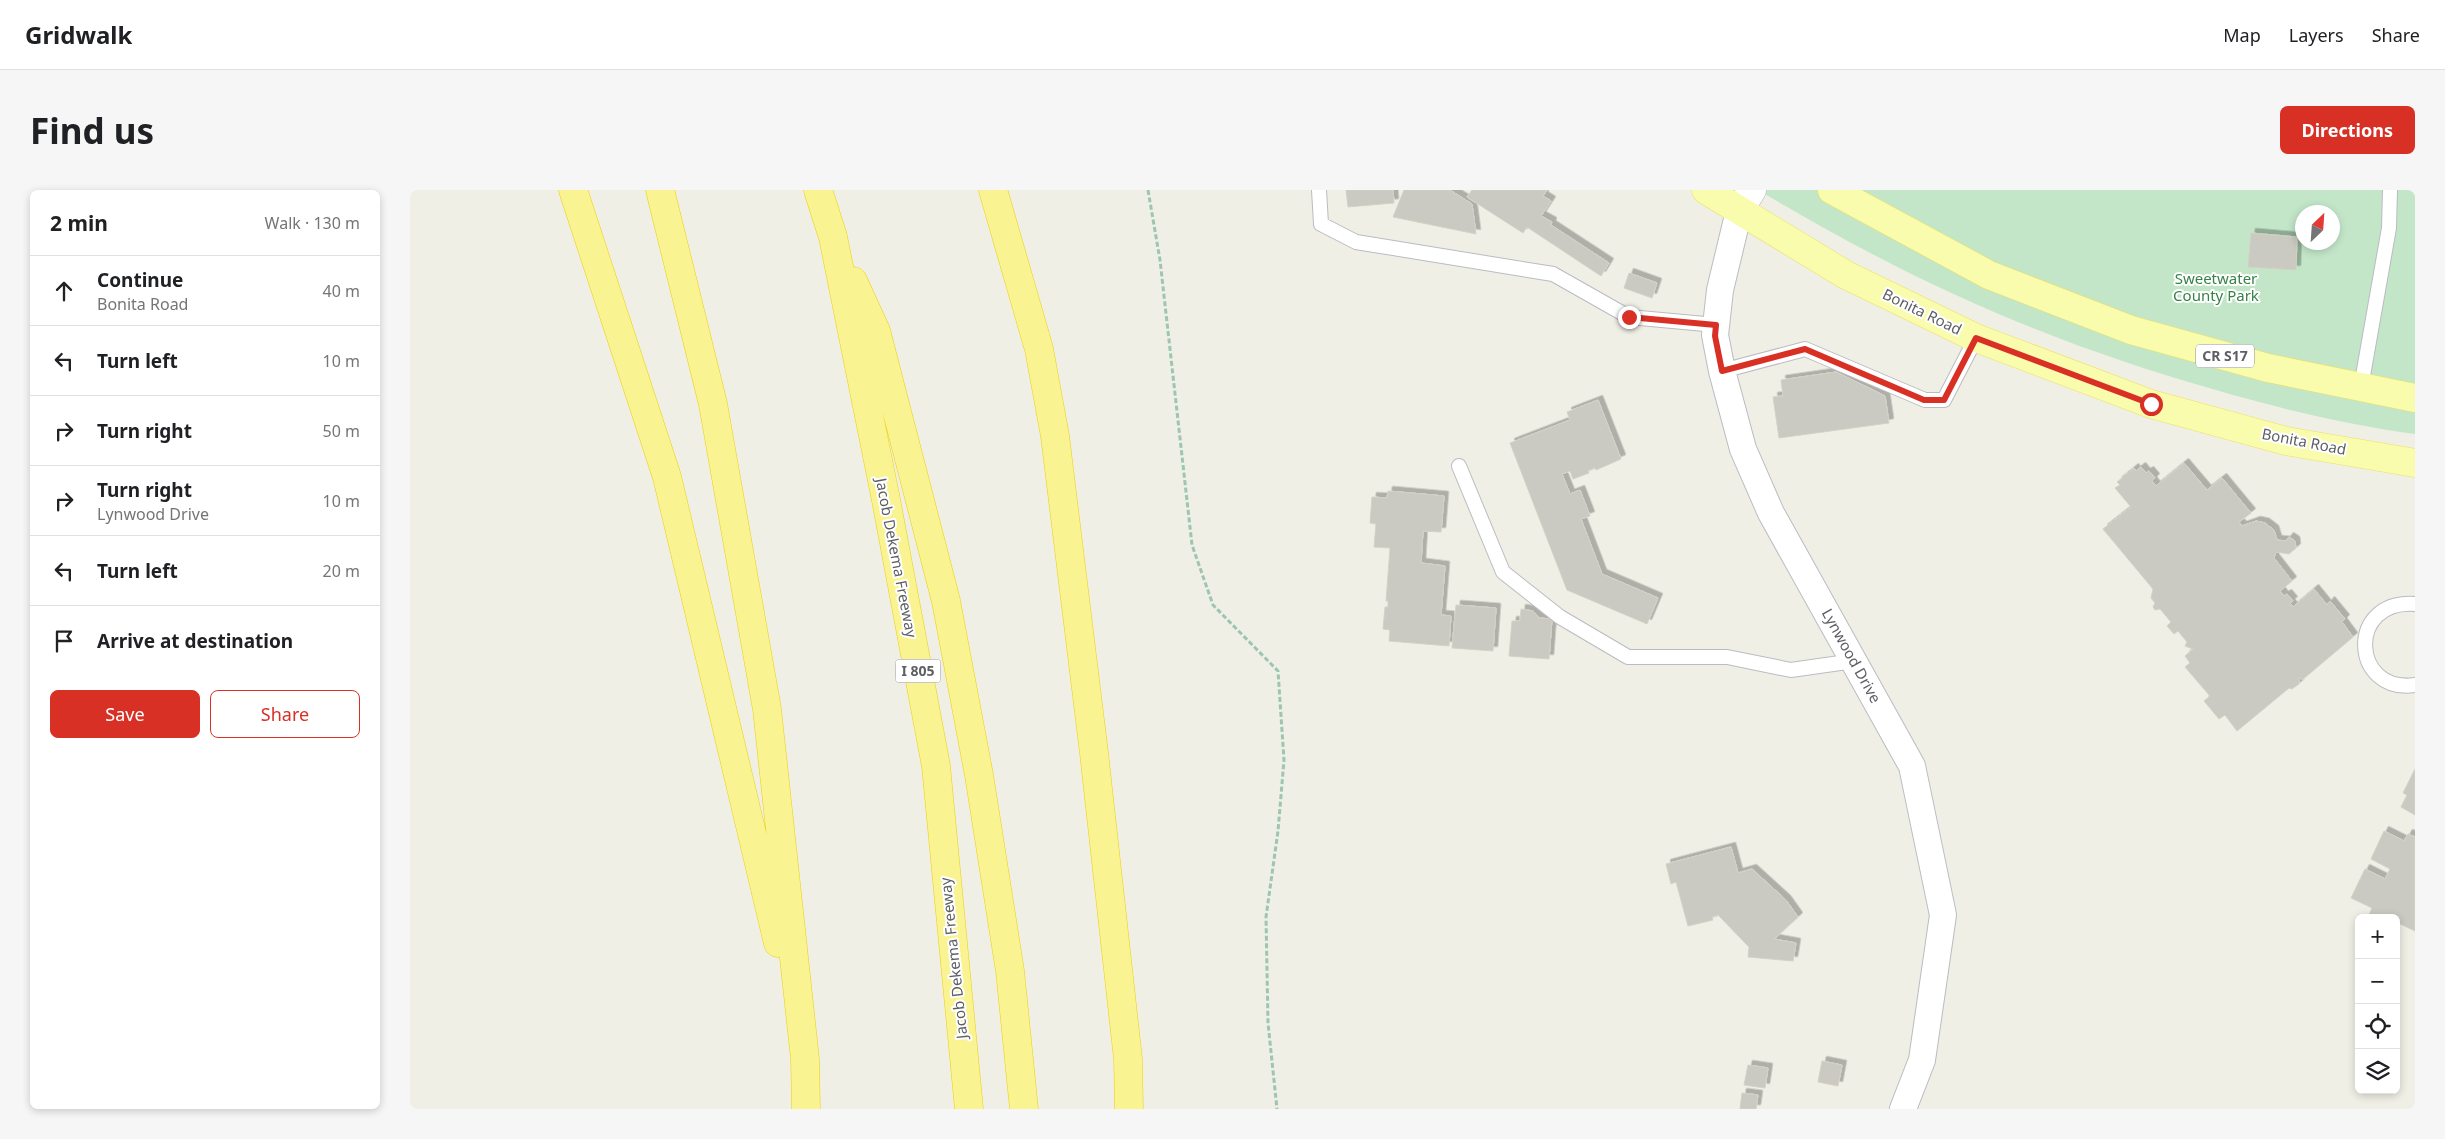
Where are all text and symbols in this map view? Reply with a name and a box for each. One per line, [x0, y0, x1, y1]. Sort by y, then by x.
text: Gridwalk [25, 18, 132, 51]
text: Map [2223, 23, 2261, 47]
text: Layers [2289, 23, 2344, 47]
text: Share [2372, 23, 2420, 47]
button: Directions [2280, 106, 2415, 154]
text: Find us [30, 107, 154, 154]
north arrow [2295, 205, 2340, 250]
text: 2 min [50, 209, 108, 237]
text: Walk · 130 m [265, 212, 360, 234]
text: Continue [97, 267, 183, 293]
park label: Sweetwater County Park [2173, 268, 2259, 305]
icon: ahead [50, 277, 78, 305]
text: 40 m [323, 280, 360, 302]
street label: Bonita Road [1880, 283, 1965, 339]
text: Bonita Road [97, 293, 188, 315]
route end [1618, 306, 1641, 329]
road number: CR S17 [2196, 344, 2254, 368]
icon: left [50, 347, 78, 375]
text: Turn left [97, 348, 178, 374]
text: 10 m [323, 350, 360, 372]
route start [2140, 393, 2163, 416]
icon: right [50, 417, 78, 445]
text: Turn right [97, 418, 192, 444]
text: 50 m [323, 420, 360, 442]
street label: Bonita Road [2260, 423, 2348, 459]
street label: Jacob Dekema Freeway [871, 474, 922, 640]
text: Turn right [97, 477, 192, 503]
icon: right [50, 487, 78, 515]
text: 10 m [323, 490, 360, 512]
text: Lynwood Drive [97, 503, 209, 525]
icon: left [50, 557, 78, 585]
text: Turn left [97, 558, 178, 584]
text: 20 m [323, 560, 360, 582]
street label: Lynwood Drive [1818, 605, 1886, 706]
icon: arrive [50, 627, 78, 655]
text: Arrive at destination [97, 628, 293, 654]
road number: I 805 [896, 660, 940, 682]
button: Save [50, 690, 200, 738]
button: Share [210, 690, 360, 738]
street label: Jacob Dekema Freeway [935, 876, 972, 1042]
map controls [2355, 914, 2400, 1094]
button: + [2355, 914, 2400, 959]
button: − [2355, 959, 2400, 1004]
button: locate [2355, 1004, 2400, 1049]
button: layers [2355, 1049, 2400, 1094]

